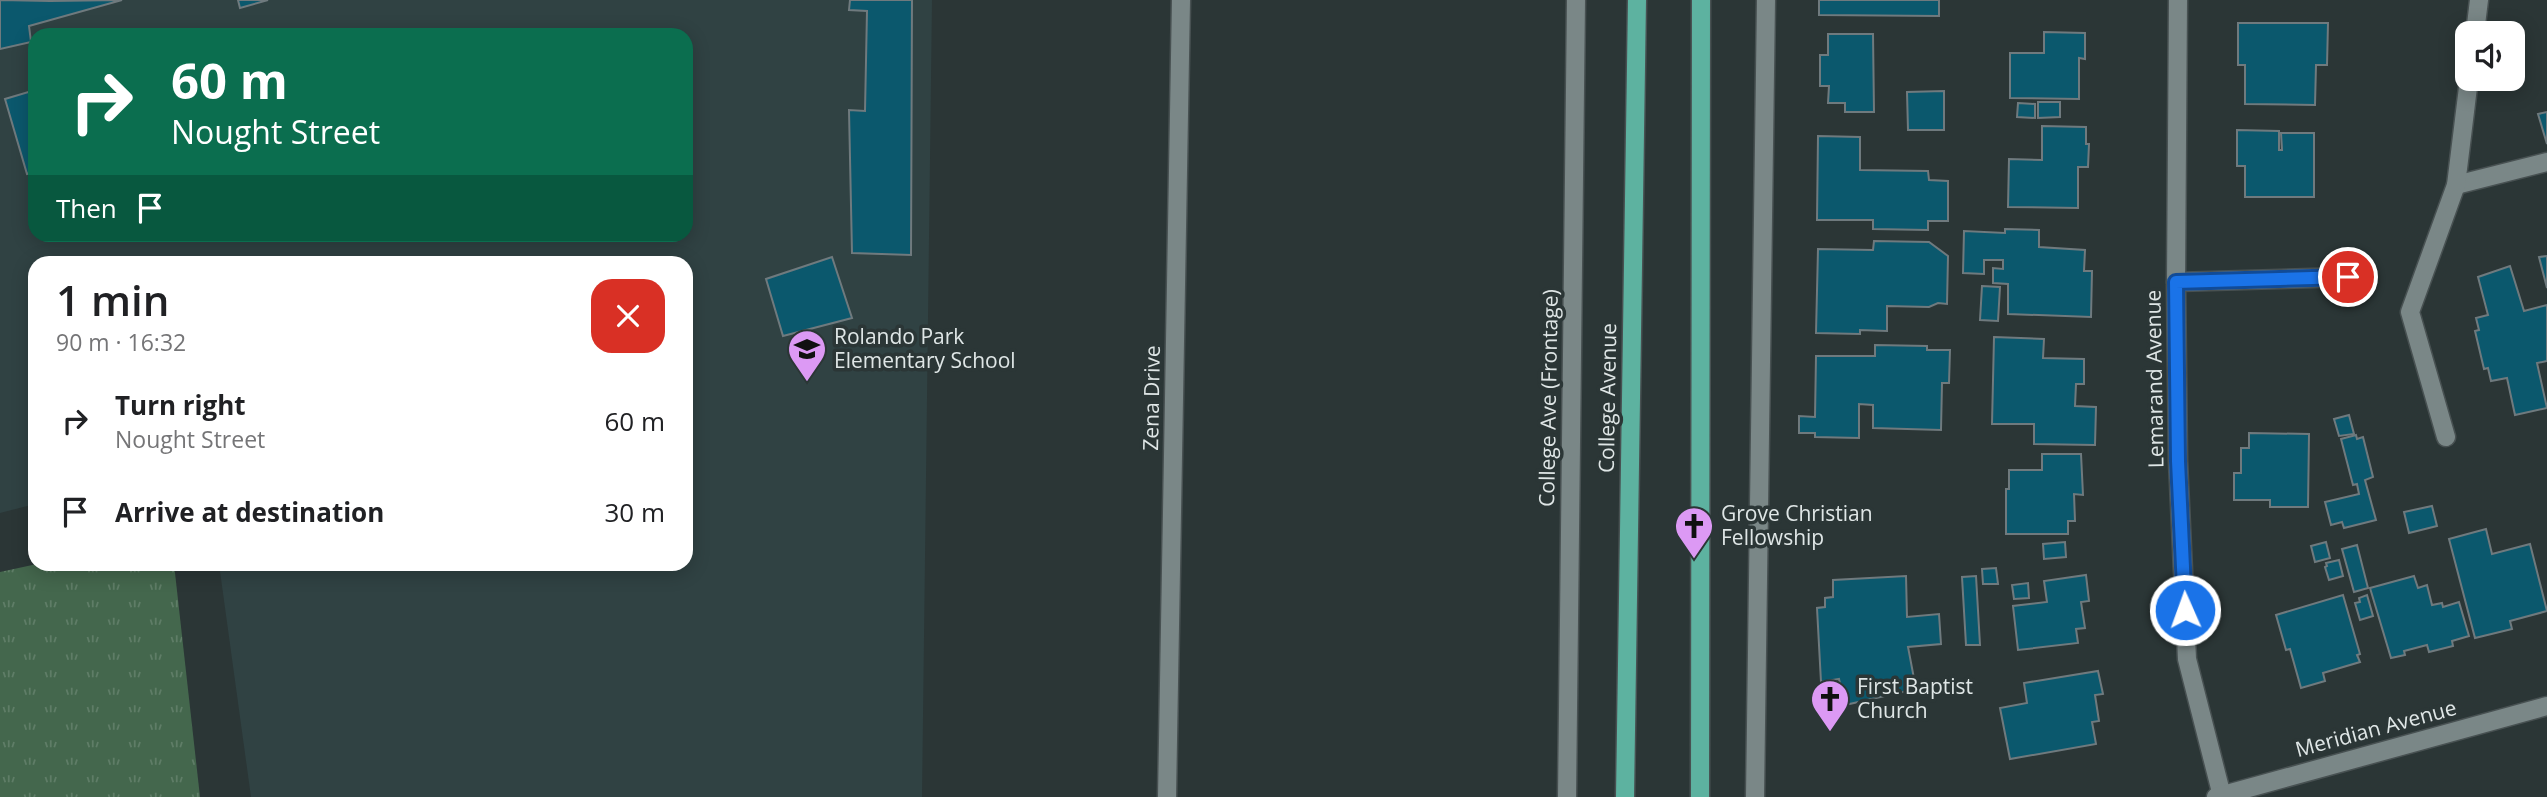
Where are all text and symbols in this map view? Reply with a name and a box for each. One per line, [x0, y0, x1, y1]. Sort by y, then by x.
map controls [2455, 21, 2525, 91]
button: sound [2455, 21, 2525, 91]
text: 60 m [171, 47, 288, 113]
icon: right [56, 56, 147, 147]
text: Nought Street [171, 110, 380, 153]
icon: arrive [131, 189, 169, 227]
text: Then [56, 190, 117, 226]
pin [2318, 247, 2378, 307]
icon: arrive [2329, 258, 2367, 296]
text: 1 min [56, 271, 169, 328]
button: close [591, 279, 665, 353]
street label: College Ave (Frontage) [1532, 289, 1564, 507]
street label: Lemarand Avenue [2138, 290, 2170, 468]
place label: Rolando Park Elementary School [834, 322, 1016, 374]
street label: College Avenue [1592, 323, 1622, 473]
text: 90 m · 16:32 [56, 326, 186, 358]
school or university icon: Rolando Park Elementary School [786, 328, 828, 383]
street label: Zena Drive [1136, 345, 1166, 451]
text: Turn right [115, 387, 246, 423]
icon: right [56, 402, 94, 440]
text: 60 m [604, 403, 665, 439]
text: Nought Street [115, 423, 265, 455]
icon: arrive [56, 493, 94, 531]
text: Arrive at destination [115, 494, 384, 530]
text: 30 m [604, 494, 665, 530]
place label: Grove Christian Fellowship [1721, 499, 1873, 551]
church icon: Grove Christian Fellowship [1673, 505, 1715, 560]
position arrow [2148, 573, 2222, 647]
place label: First Baptist Church [1857, 672, 1973, 724]
church icon: First Baptist Church [1809, 678, 1851, 733]
street label: Meridian Avenue [2292, 693, 2459, 763]

